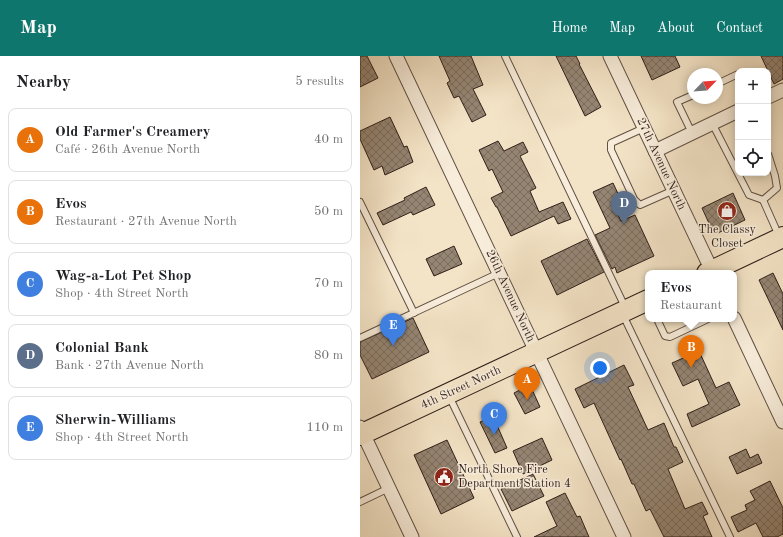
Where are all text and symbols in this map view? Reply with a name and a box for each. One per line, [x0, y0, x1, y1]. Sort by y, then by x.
text: Map [20, 19, 57, 38]
text: Home [552, 21, 587, 35]
text: Map [609, 21, 635, 35]
text: About [657, 21, 694, 35]
text: Contact [716, 21, 763, 35]
north arrow [687, 68, 723, 104]
map controls [735, 68, 771, 176]
button: + [735, 68, 771, 104]
text: Nearby [16, 74, 71, 91]
text: 5 results [295, 75, 344, 88]
button: − [735, 104, 771, 140]
street label: 27th Avenue North [634, 116, 688, 212]
text: Old Farmer's Creamery [55, 125, 211, 140]
text: A [25, 133, 35, 146]
text: 40 m [314, 133, 343, 146]
button: locate [735, 140, 771, 176]
text: Café · 26th Avenue North [55, 143, 200, 156]
pin: D [611, 191, 637, 224]
text: Evos [55, 197, 86, 212]
shop icon: The Classy Closet [716, 200, 738, 222]
text: B [25, 205, 35, 218]
text: 50 m [314, 205, 343, 218]
text: Restaurant · 27th Avenue North [55, 215, 237, 228]
place label: The Classy Closet [698, 224, 757, 250]
street label: 26th Avenue North [483, 248, 537, 344]
text: Wag-a-Lot Pet Shop [55, 269, 192, 284]
popup [645, 270, 737, 322]
text: C [26, 277, 34, 290]
text: 70 m [314, 277, 343, 290]
text: Evos [660, 281, 691, 296]
text: Shop · 4th Street North [55, 287, 189, 300]
text: Restaurant [660, 299, 722, 312]
pin: E [380, 313, 406, 346]
pin: B [678, 335, 704, 368]
text: Colonial Bank [55, 341, 149, 356]
text: D [25, 349, 35, 362]
text: 80 m [314, 349, 343, 362]
your location [590, 358, 610, 378]
text: Bank · 27th Avenue North [55, 359, 204, 372]
street label: 4th Street North [419, 364, 503, 412]
pin: A [514, 367, 540, 400]
pin: C [481, 402, 507, 435]
text: Sherwin-Williams [55, 413, 176, 428]
text: E [26, 421, 34, 434]
text: 110 m [306, 421, 343, 434]
text: Shop · 4th Street North [55, 431, 189, 444]
place label: North Shore Fire Department Station 4 [458, 464, 571, 490]
public building icon: North Shore Fire Department Station 4 [433, 466, 455, 488]

